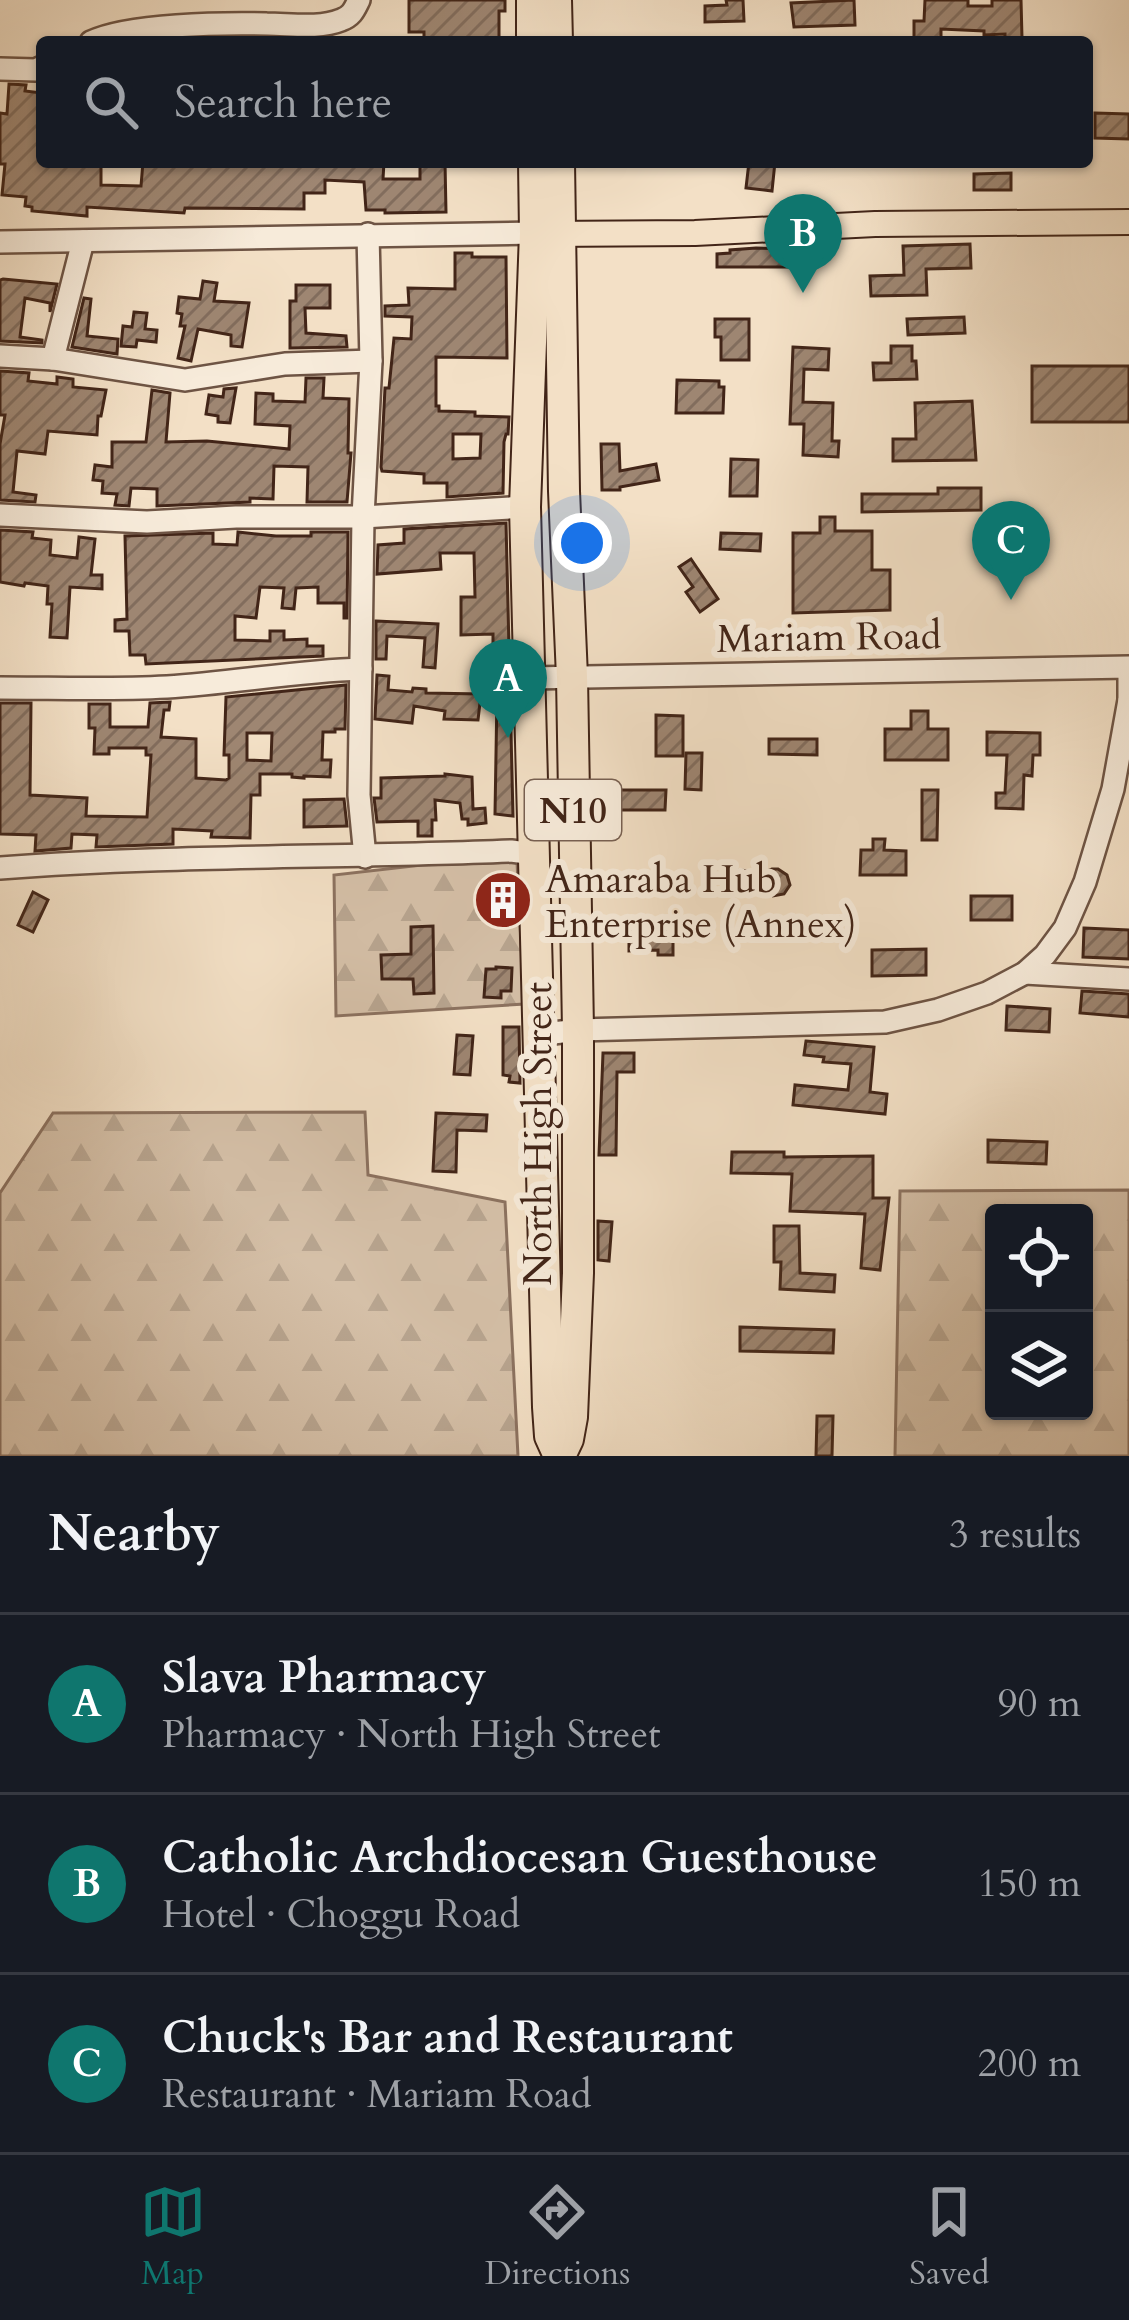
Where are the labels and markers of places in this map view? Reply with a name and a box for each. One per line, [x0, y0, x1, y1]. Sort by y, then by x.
pin: B [764, 194, 842, 293]
pin: C [972, 501, 1050, 600]
pin: A [469, 639, 547, 738]
place label: Amaraba Hub Enterprise (Annex) [545, 853, 857, 951]
building icon: Amaraba Hub Enterprise (Annex) [472, 869, 534, 931]

